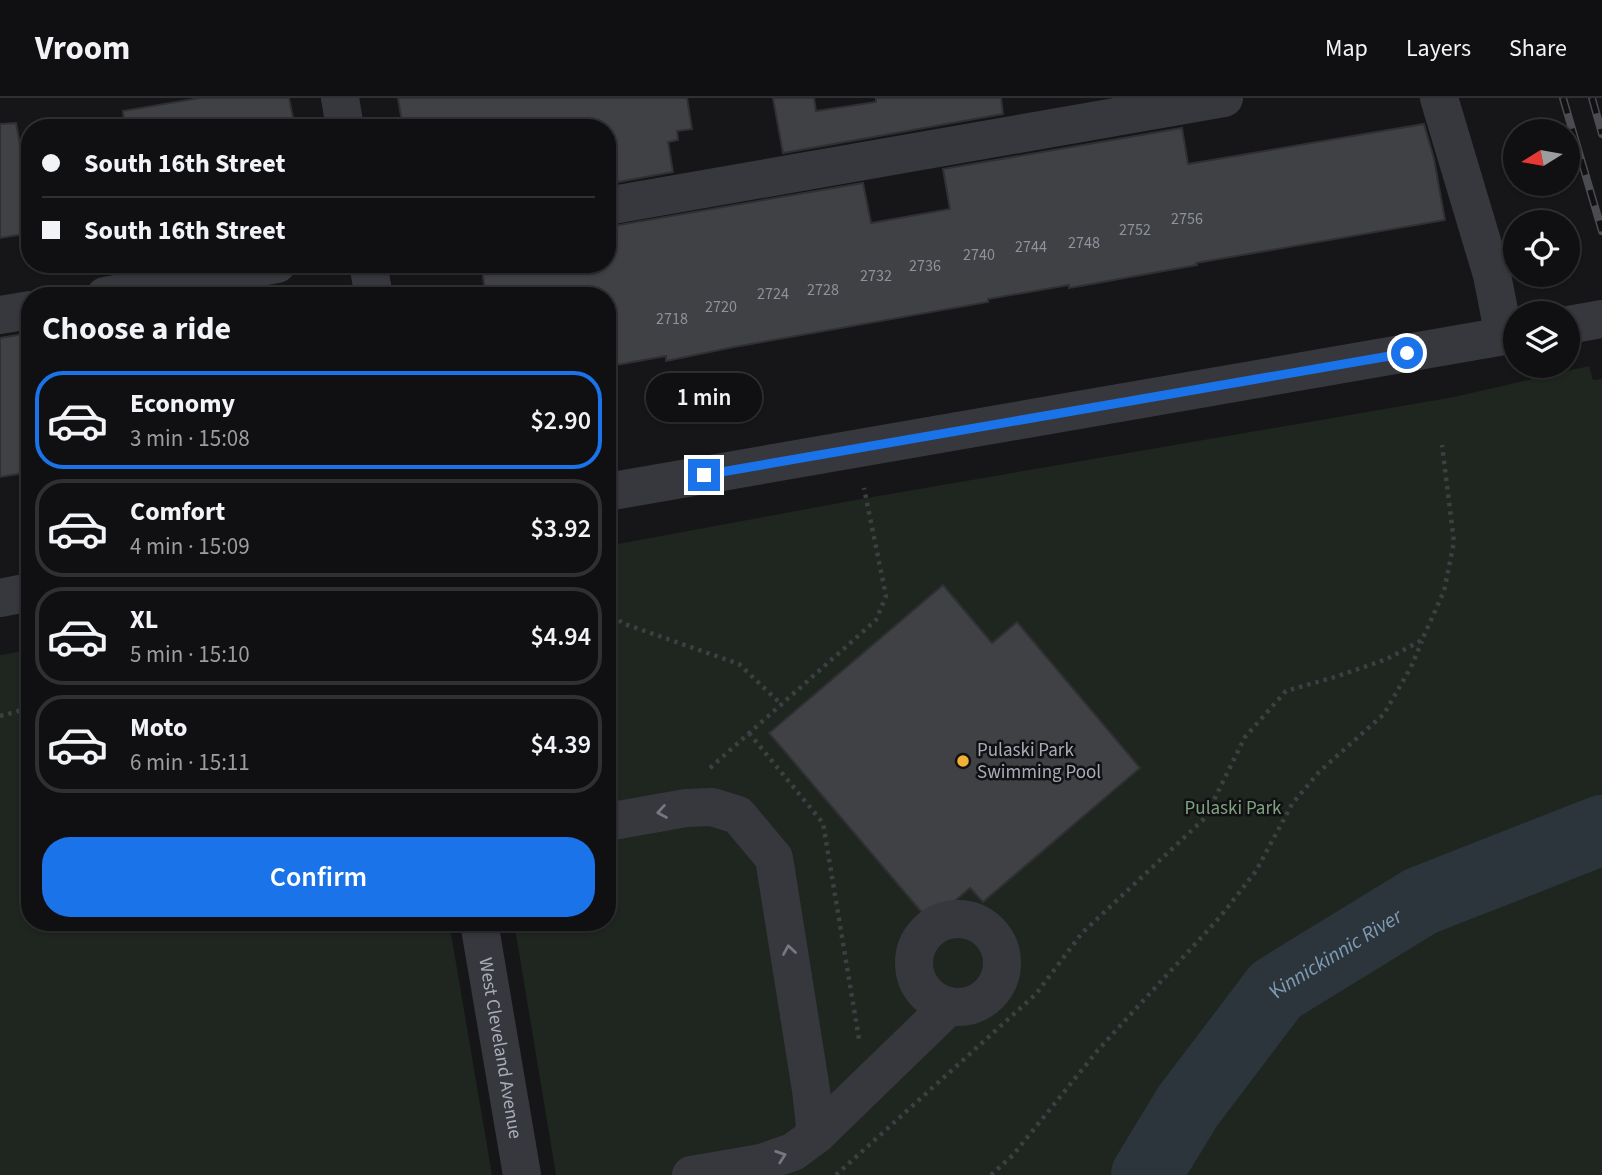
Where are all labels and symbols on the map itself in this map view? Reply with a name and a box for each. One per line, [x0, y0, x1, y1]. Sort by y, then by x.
north arrow [1503, 119, 1580, 196]
house number: 2756 [1171, 208, 1203, 230]
house number: 2752 [1119, 219, 1151, 241]
house number: 2748 [1068, 232, 1100, 254]
house number: 2744 [1015, 236, 1047, 258]
house number: 2740 [963, 244, 995, 266]
house number: 2736 [909, 255, 941, 277]
house number: 2732 [860, 265, 892, 287]
house number: 2728 [807, 279, 839, 301]
house number: 2724 [757, 283, 789, 305]
house number: 2720 [705, 296, 737, 318]
house number: 2718 [656, 308, 688, 330]
route start [1391, 337, 1423, 369]
callout: 1 min [646, 374, 762, 422]
route end [688, 459, 720, 491]
place label: Pulaski Park Swimming Pool [977, 737, 1101, 786]
marker: Pulaski Park Swimming Pool [955, 753, 971, 769]
park label: Pulaski Park [1185, 795, 1282, 822]
one-way arrow [656, 804, 668, 819]
water label: Kinnickinnic River [1260, 901, 1408, 1004]
one-way arrow [782, 945, 797, 956]
street label: West Cleveland Avenue [472, 955, 529, 1141]
one-way arrow [775, 1150, 787, 1164]

